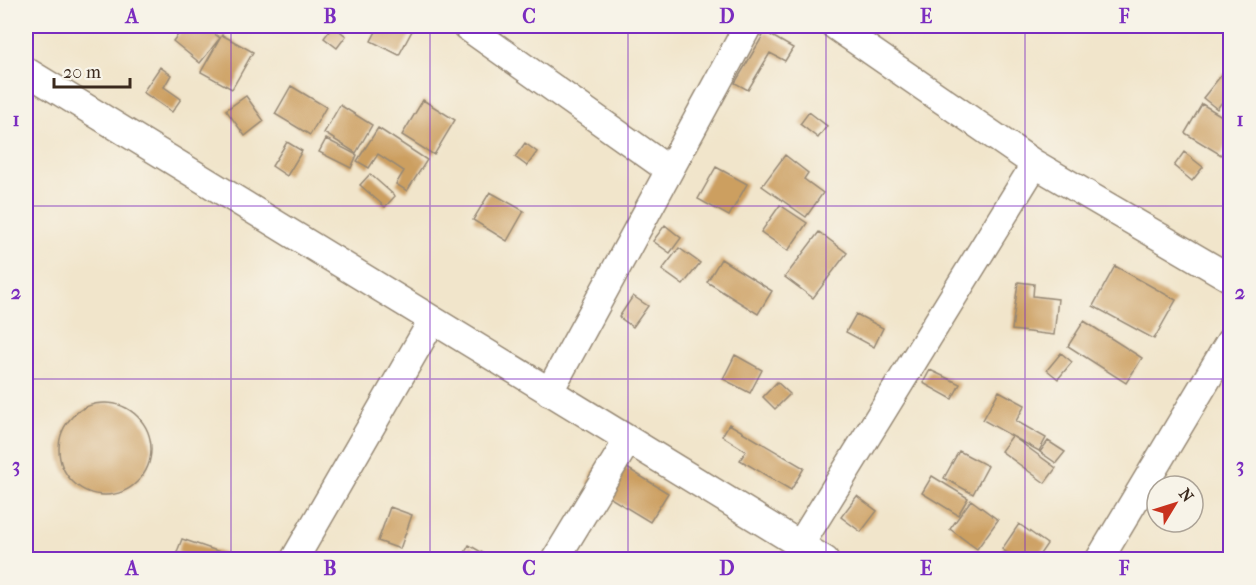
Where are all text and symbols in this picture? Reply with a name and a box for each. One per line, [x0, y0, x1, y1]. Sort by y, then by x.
text: A [124, 5, 140, 28]
text: B [323, 5, 337, 28]
text: C [522, 5, 536, 28]
text: D [719, 5, 735, 28]
text: E [920, 5, 932, 28]
text: F [1118, 5, 1130, 28]
scale bar [54, 51, 130, 89]
text: 20 m [63, 62, 101, 83]
text: 1 [12, 108, 20, 131]
text: 1 [1236, 108, 1244, 131]
text: 2 [11, 281, 21, 304]
text: 2 [1235, 281, 1245, 304]
text: 3 [12, 454, 20, 477]
text: 3 [1236, 454, 1244, 477]
north arrow [1145, 474, 1205, 534]
text: N [1175, 484, 1198, 506]
text: A [124, 557, 140, 580]
text: B [323, 557, 337, 580]
text: C [522, 557, 536, 580]
text: D [719, 557, 735, 580]
text: E [920, 557, 932, 580]
text: F [1118, 557, 1130, 580]

